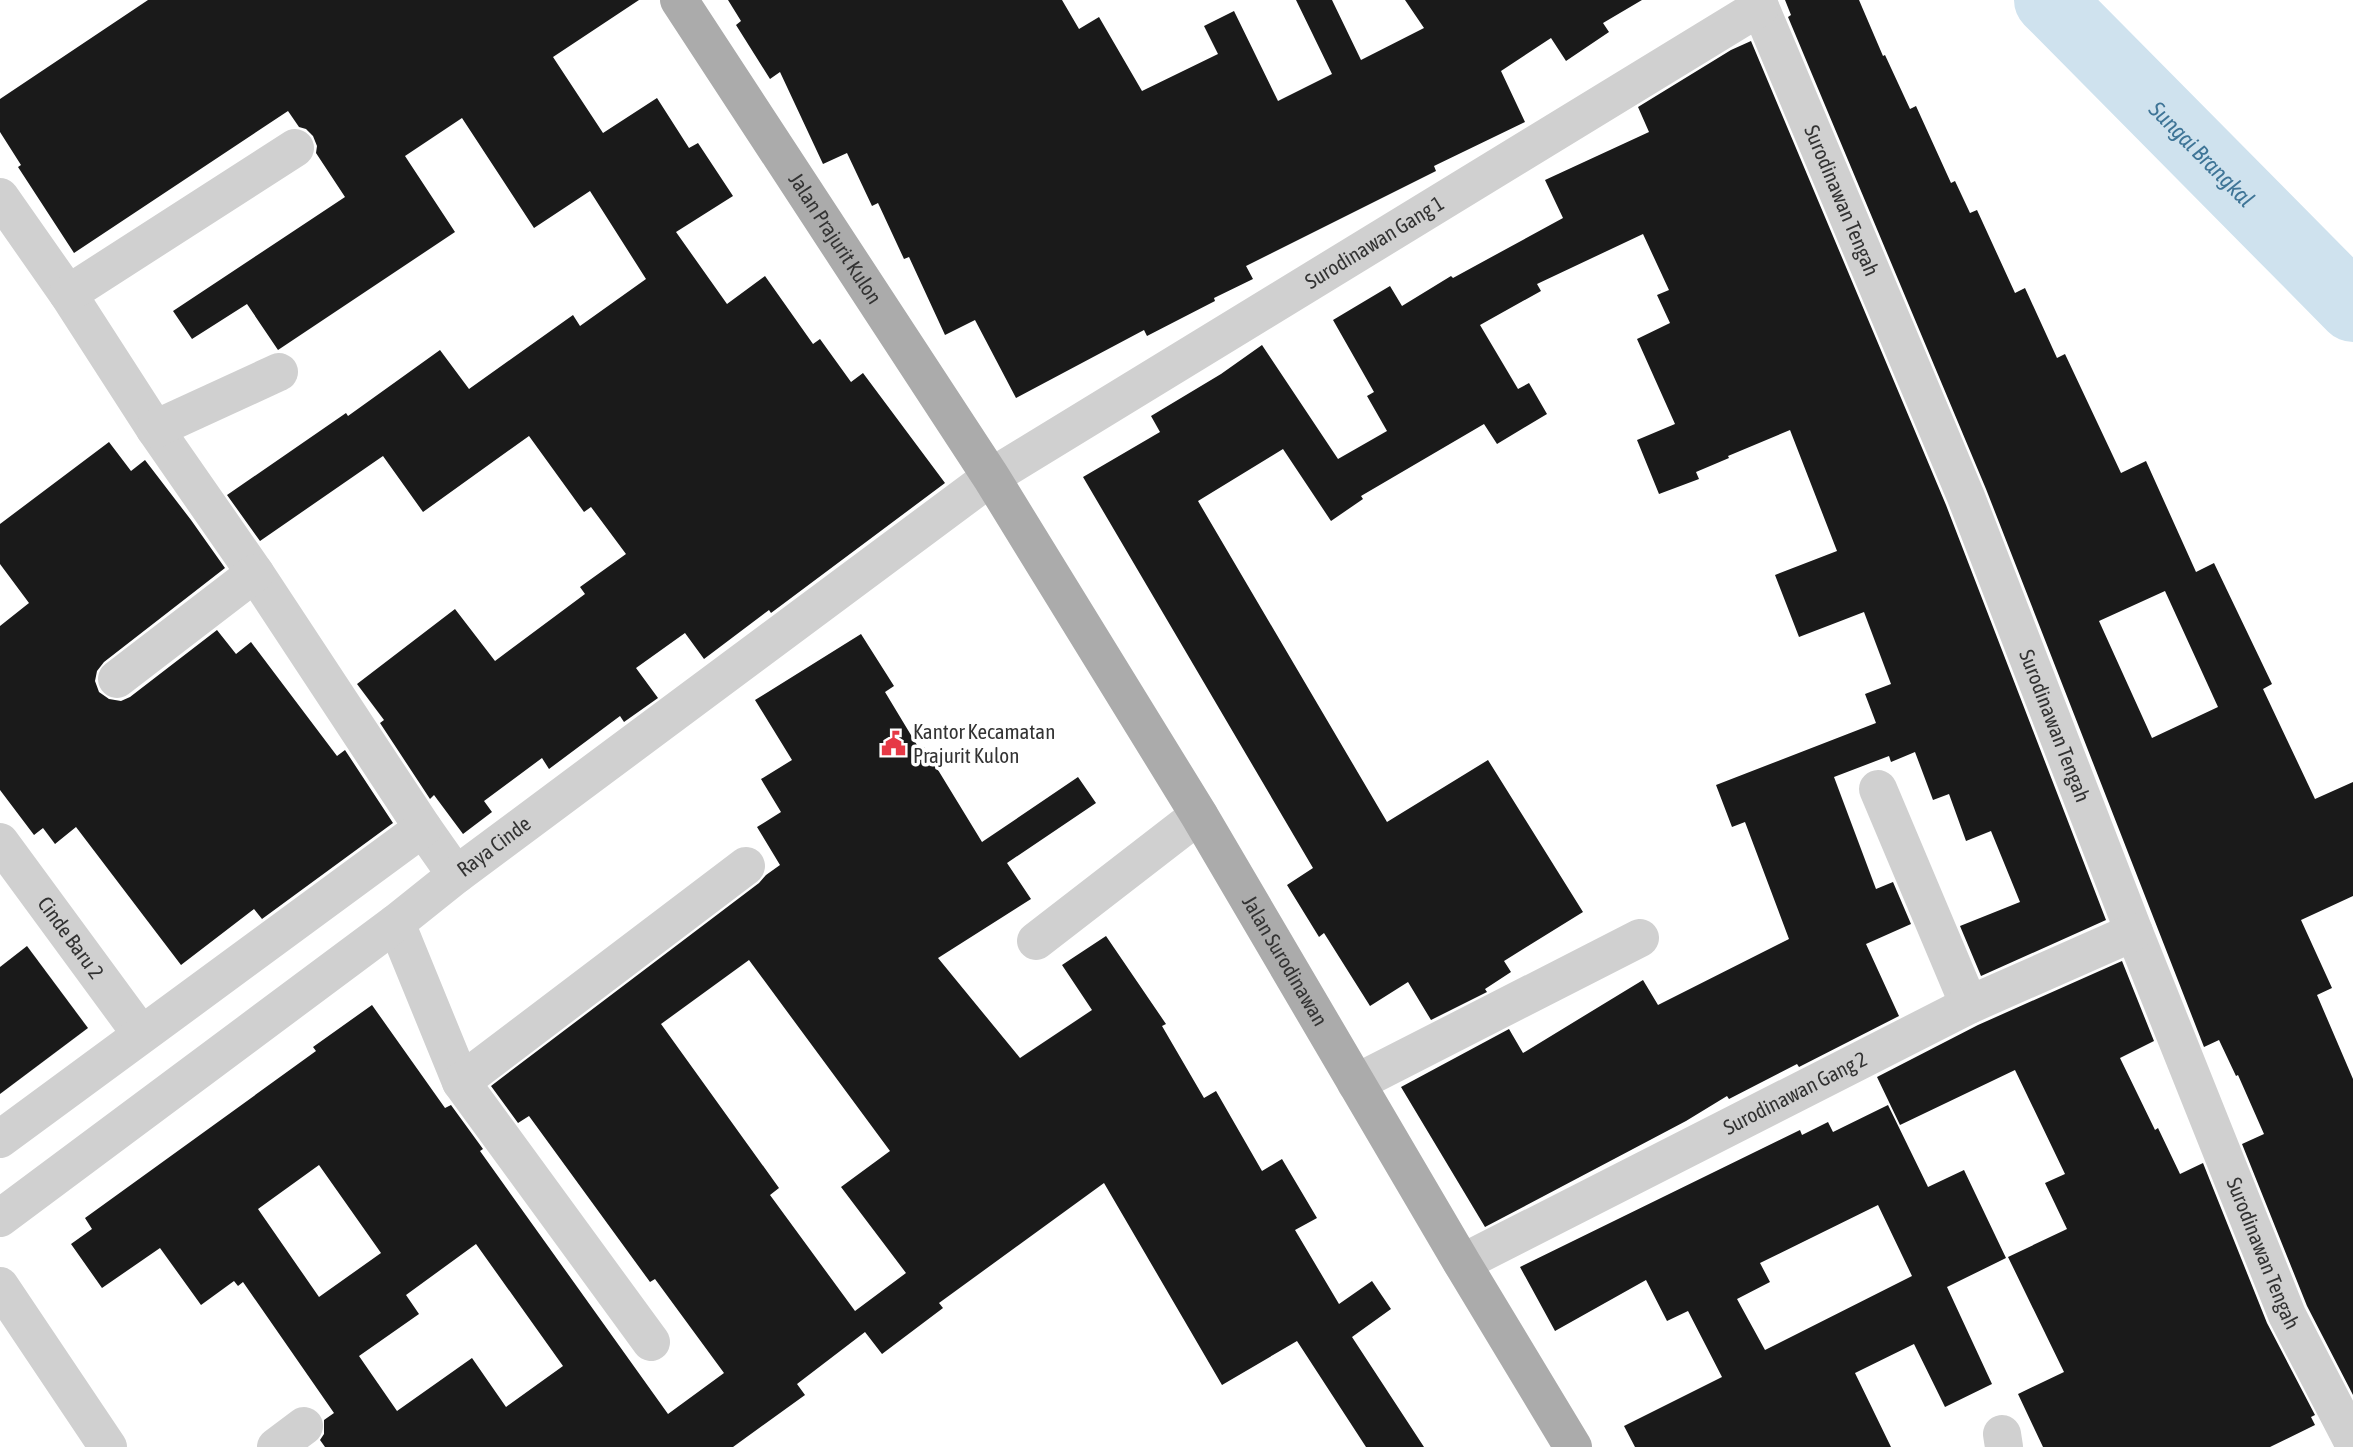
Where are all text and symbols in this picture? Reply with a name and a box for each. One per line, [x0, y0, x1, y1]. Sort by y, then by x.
water label: Sungai Brangkal [2143, 95, 2259, 212]
street label: Surodinawan Tengah [1800, 121, 1885, 279]
street label: Jalan Prajurit Kulon [784, 168, 887, 308]
street label: Surodinawan Gang 1 [1300, 190, 1448, 293]
street label: Surodinawan Tengah [2015, 646, 2096, 805]
place label: Kantor Kecamatan Prajurit Kulon [913, 719, 1055, 767]
public building icon: Kantor Kecamatan Prajurit Kulon [879, 730, 907, 758]
street label: Raya Cinde [452, 811, 535, 881]
street label: Jalan Surodinawan [1238, 891, 1333, 1030]
street label: Cinde Baru 2 [33, 892, 109, 983]
street label: Surodinawan Gang 2 [1719, 1046, 1871, 1139]
street label: Surodinawan Tengah [2222, 1174, 2305, 1333]

